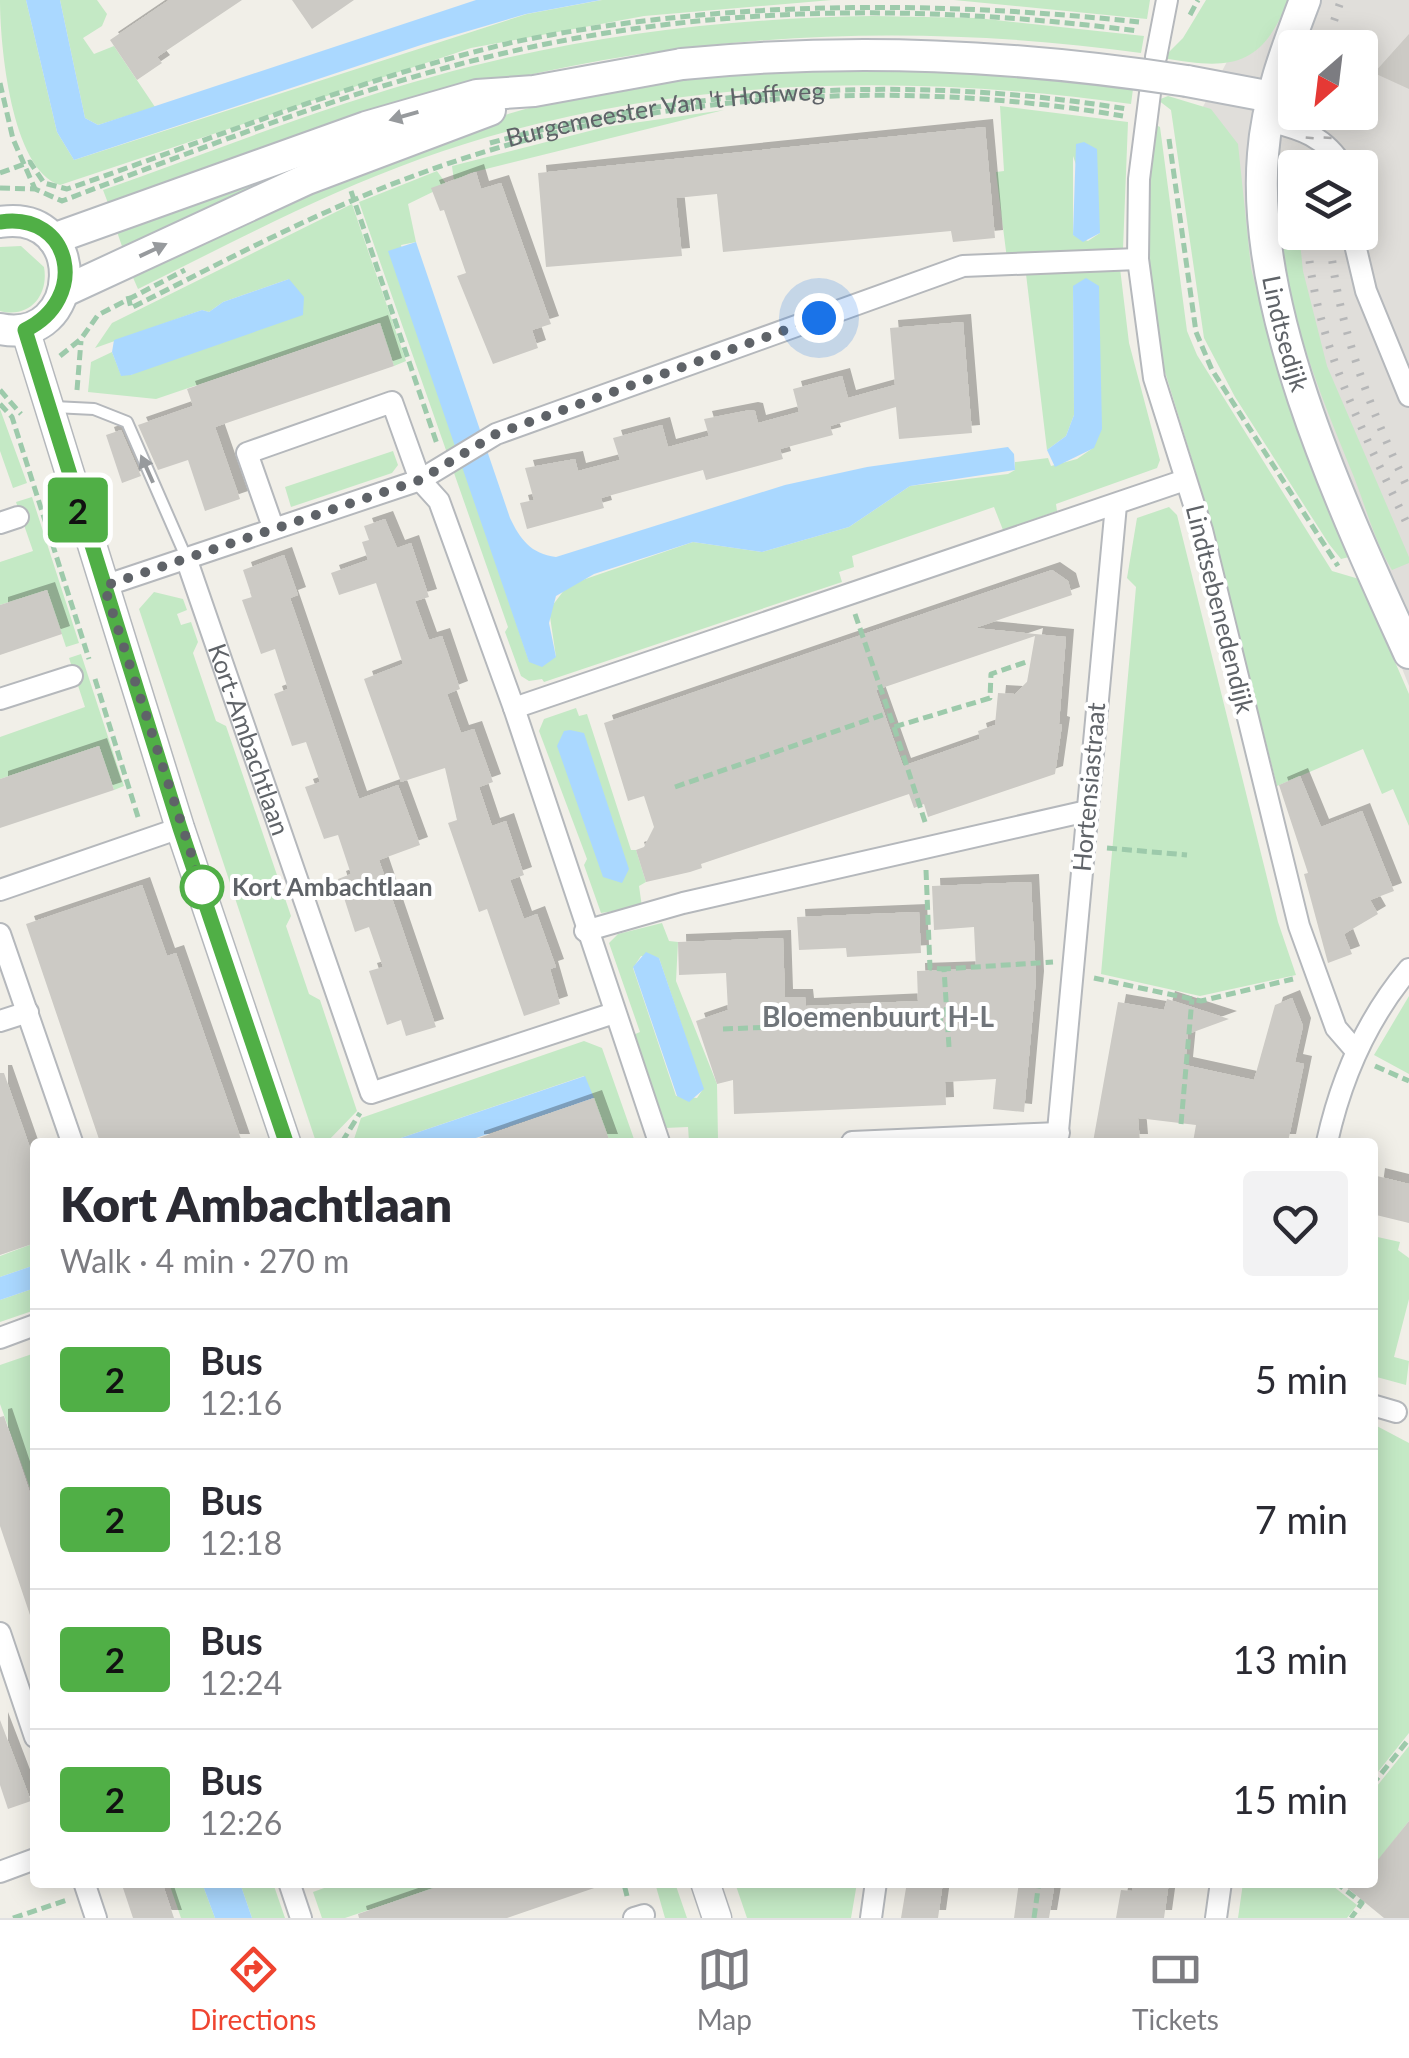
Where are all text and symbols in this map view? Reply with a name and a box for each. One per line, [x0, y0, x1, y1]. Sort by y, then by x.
north arrow [1278, 30, 1378, 130]
map controls [1278, 30, 1378, 250]
street label: Burgemeester Van 't Hoffweg [502, 75, 825, 152]
one-way arrow [389, 109, 420, 125]
button: layers [1278, 150, 1378, 250]
one-way arrow [139, 242, 168, 259]
street label: Lindtsedijk [1257, 273, 1316, 395]
your location [794, 293, 844, 343]
one-way arrow [139, 454, 155, 484]
line badge: 2 [46, 478, 110, 542]
text: 2 [68, 489, 88, 531]
street label: Lindtsebenedendijk [1181, 501, 1261, 716]
street label: Kort-Ambachtlaan [203, 639, 297, 839]
street label: Hortensiastraat [1066, 701, 1110, 873]
marker: Kort Ambachtlaan [181, 866, 223, 908]
place label: Kort Ambachtlaan [232, 871, 433, 901]
district label: Bloemenbuurt H-L [762, 999, 994, 1033]
button: heart [1243, 1171, 1348, 1276]
text: Kort Ambachtlaan [60, 1175, 452, 1232]
text: Walk · 4 min · 270 m [60, 1241, 349, 1280]
text: Bus [200, 1337, 263, 1383]
text: 5 min [1255, 1356, 1348, 1402]
text: 2 [105, 1358, 125, 1400]
text: 12:16 [200, 1383, 282, 1422]
text: Bus [200, 1477, 263, 1523]
text: 7 min [1255, 1496, 1348, 1542]
text: 2 [105, 1498, 125, 1540]
text: 12:18 [200, 1523, 282, 1562]
text: Bus [200, 1617, 263, 1663]
text: 13 min [1233, 1636, 1348, 1682]
text: 2 [105, 1638, 125, 1680]
text: 12:24 [200, 1663, 282, 1702]
text: Bus [200, 1757, 263, 1803]
text: 15 min [1233, 1776, 1348, 1822]
text: 2 [105, 1778, 125, 1820]
text: 12:26 [200, 1803, 282, 1842]
tab: Directions [190, 1942, 316, 2036]
tab: Map [697, 1942, 752, 2036]
tab: Tickets [1132, 1942, 1219, 2036]

